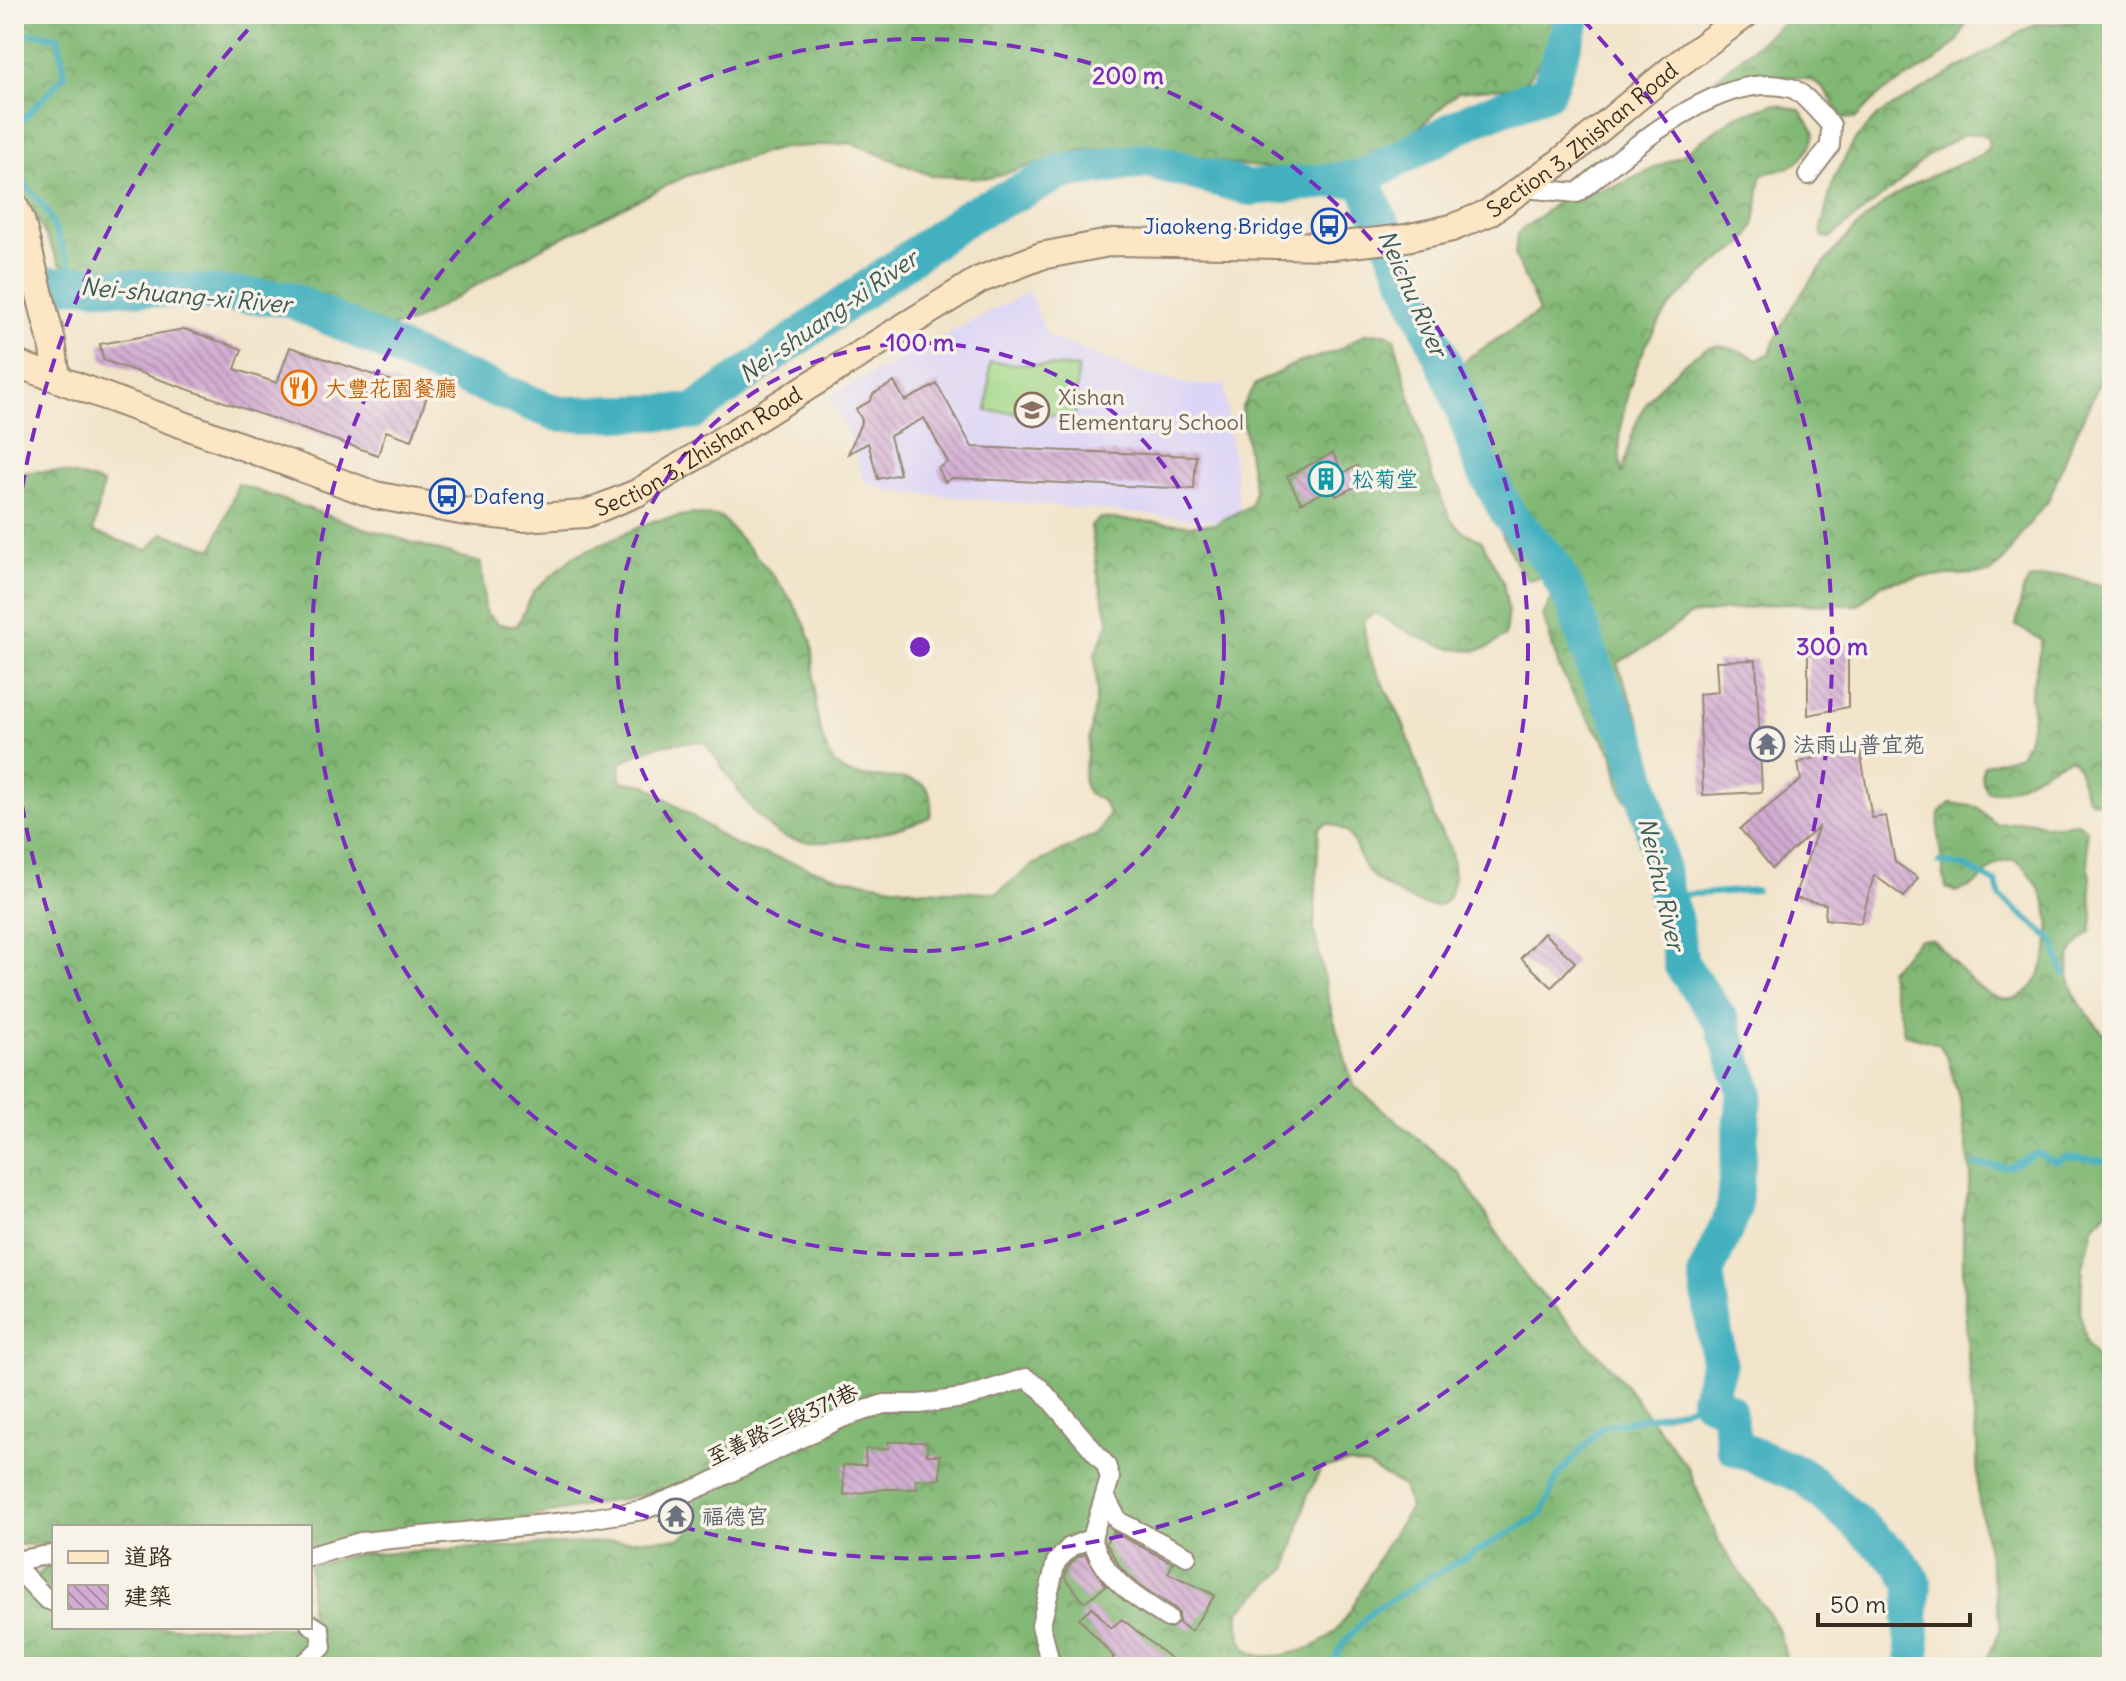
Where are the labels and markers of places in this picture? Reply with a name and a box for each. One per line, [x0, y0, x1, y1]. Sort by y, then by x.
bus stop icon: Jiaokeng Bridge [1310, 207, 1348, 245]
place label: Jiaokeng Bridge [1143, 212, 1303, 240]
restaurant icon: 大豐花園餐廳 [280, 369, 318, 407]
place label: 大豐花園餐廳 [325, 374, 457, 402]
place label: Xishan Elementary School [1058, 383, 1244, 436]
school or university icon: Xishan Elementary School [1013, 391, 1051, 429]
building icon: 松菊堂 [1307, 460, 1345, 498]
place label: 松菊堂 [1352, 465, 1418, 493]
bus stop icon: Dafeng [428, 477, 466, 515]
place label: Dafeng [473, 482, 545, 510]
centre of rings [906, 633, 934, 661]
temple icon: 法雨山普宜苑 [1748, 725, 1786, 763]
place label: 法雨山普宜苑 [1793, 730, 1925, 758]
temple icon: 福德宮 [657, 1497, 695, 1535]
place label: 福德宮 [702, 1502, 768, 1530]

